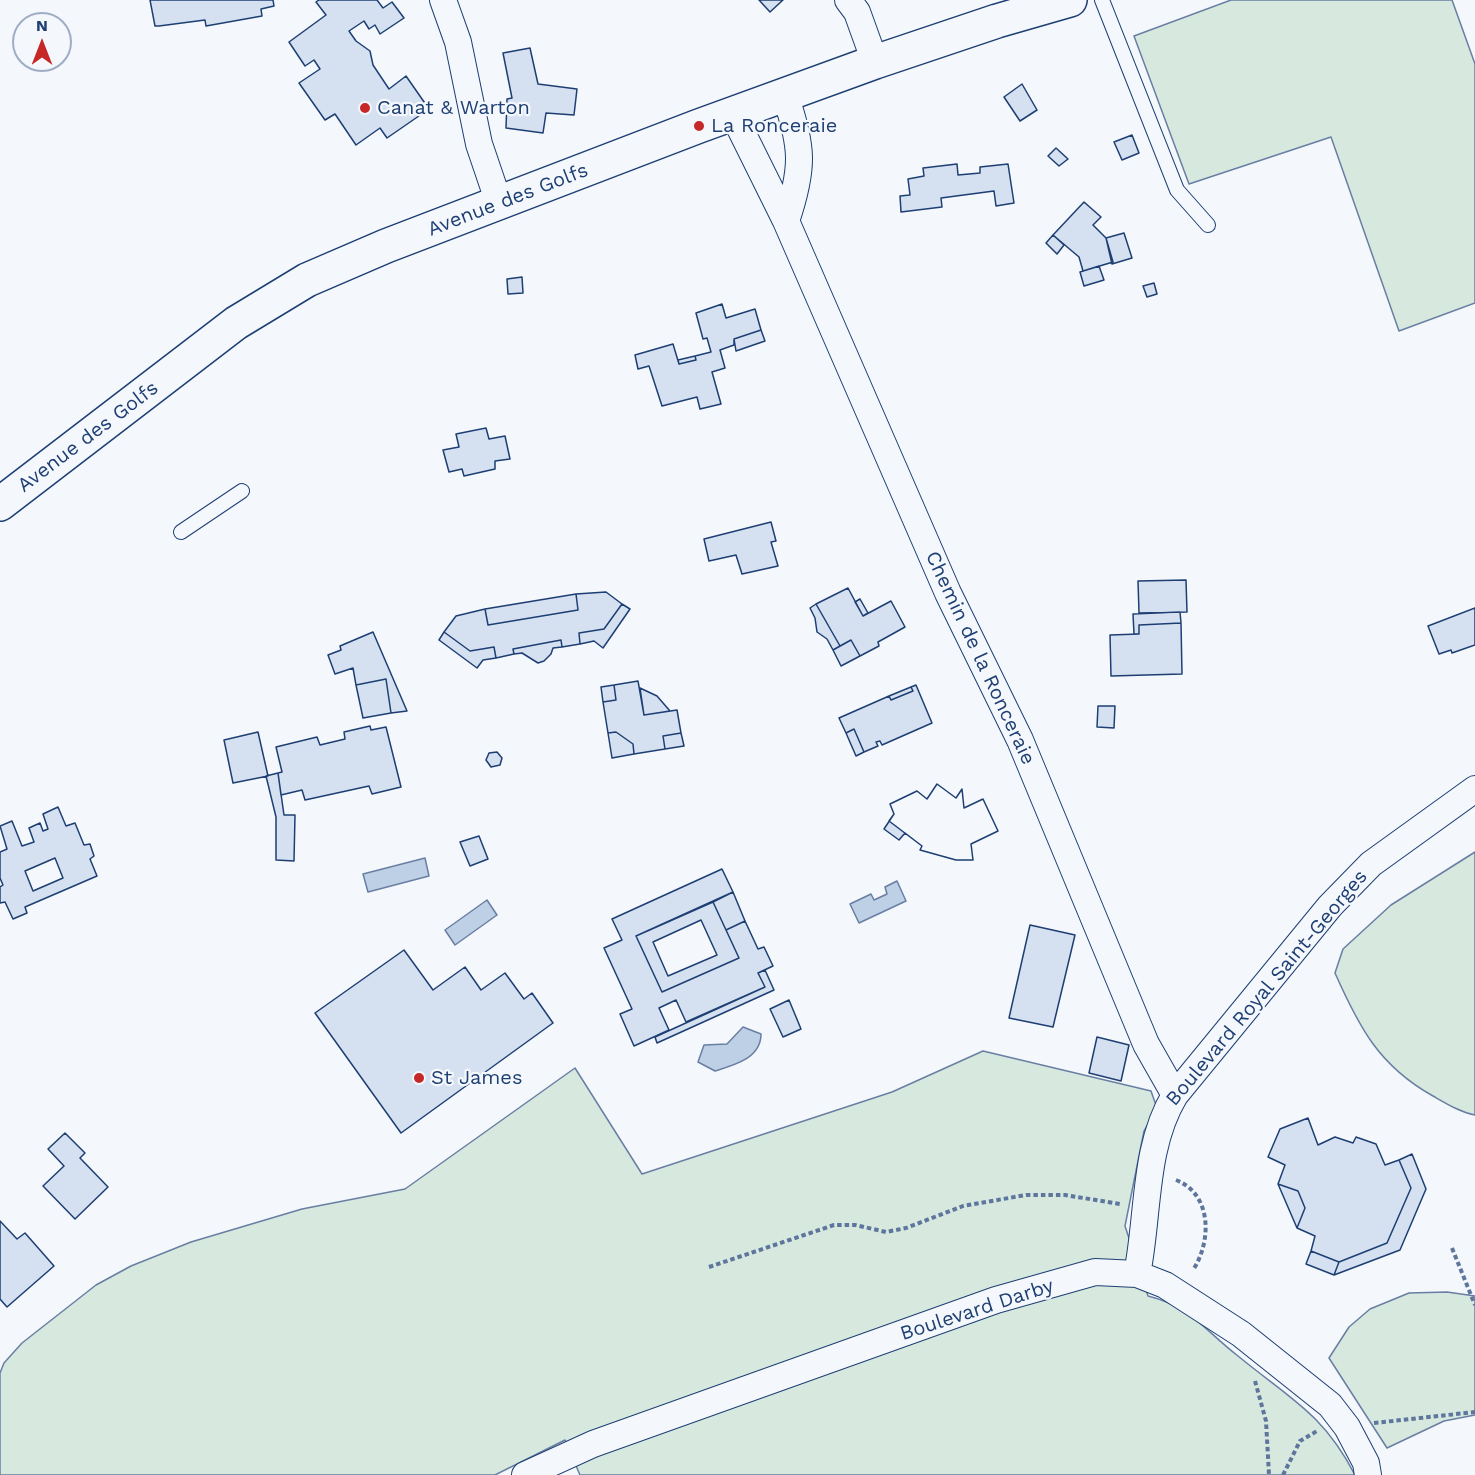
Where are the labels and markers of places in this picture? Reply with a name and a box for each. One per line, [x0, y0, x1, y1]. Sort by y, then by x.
place label: Canat & Warton [377, 96, 530, 120]
marker: Canat & Warton [358, 101, 372, 115]
place label: La Ronceraie [711, 114, 837, 138]
marker: La Ronceraie [692, 119, 706, 133]
place label: St James [431, 1066, 522, 1090]
marker: St James [412, 1071, 426, 1085]

